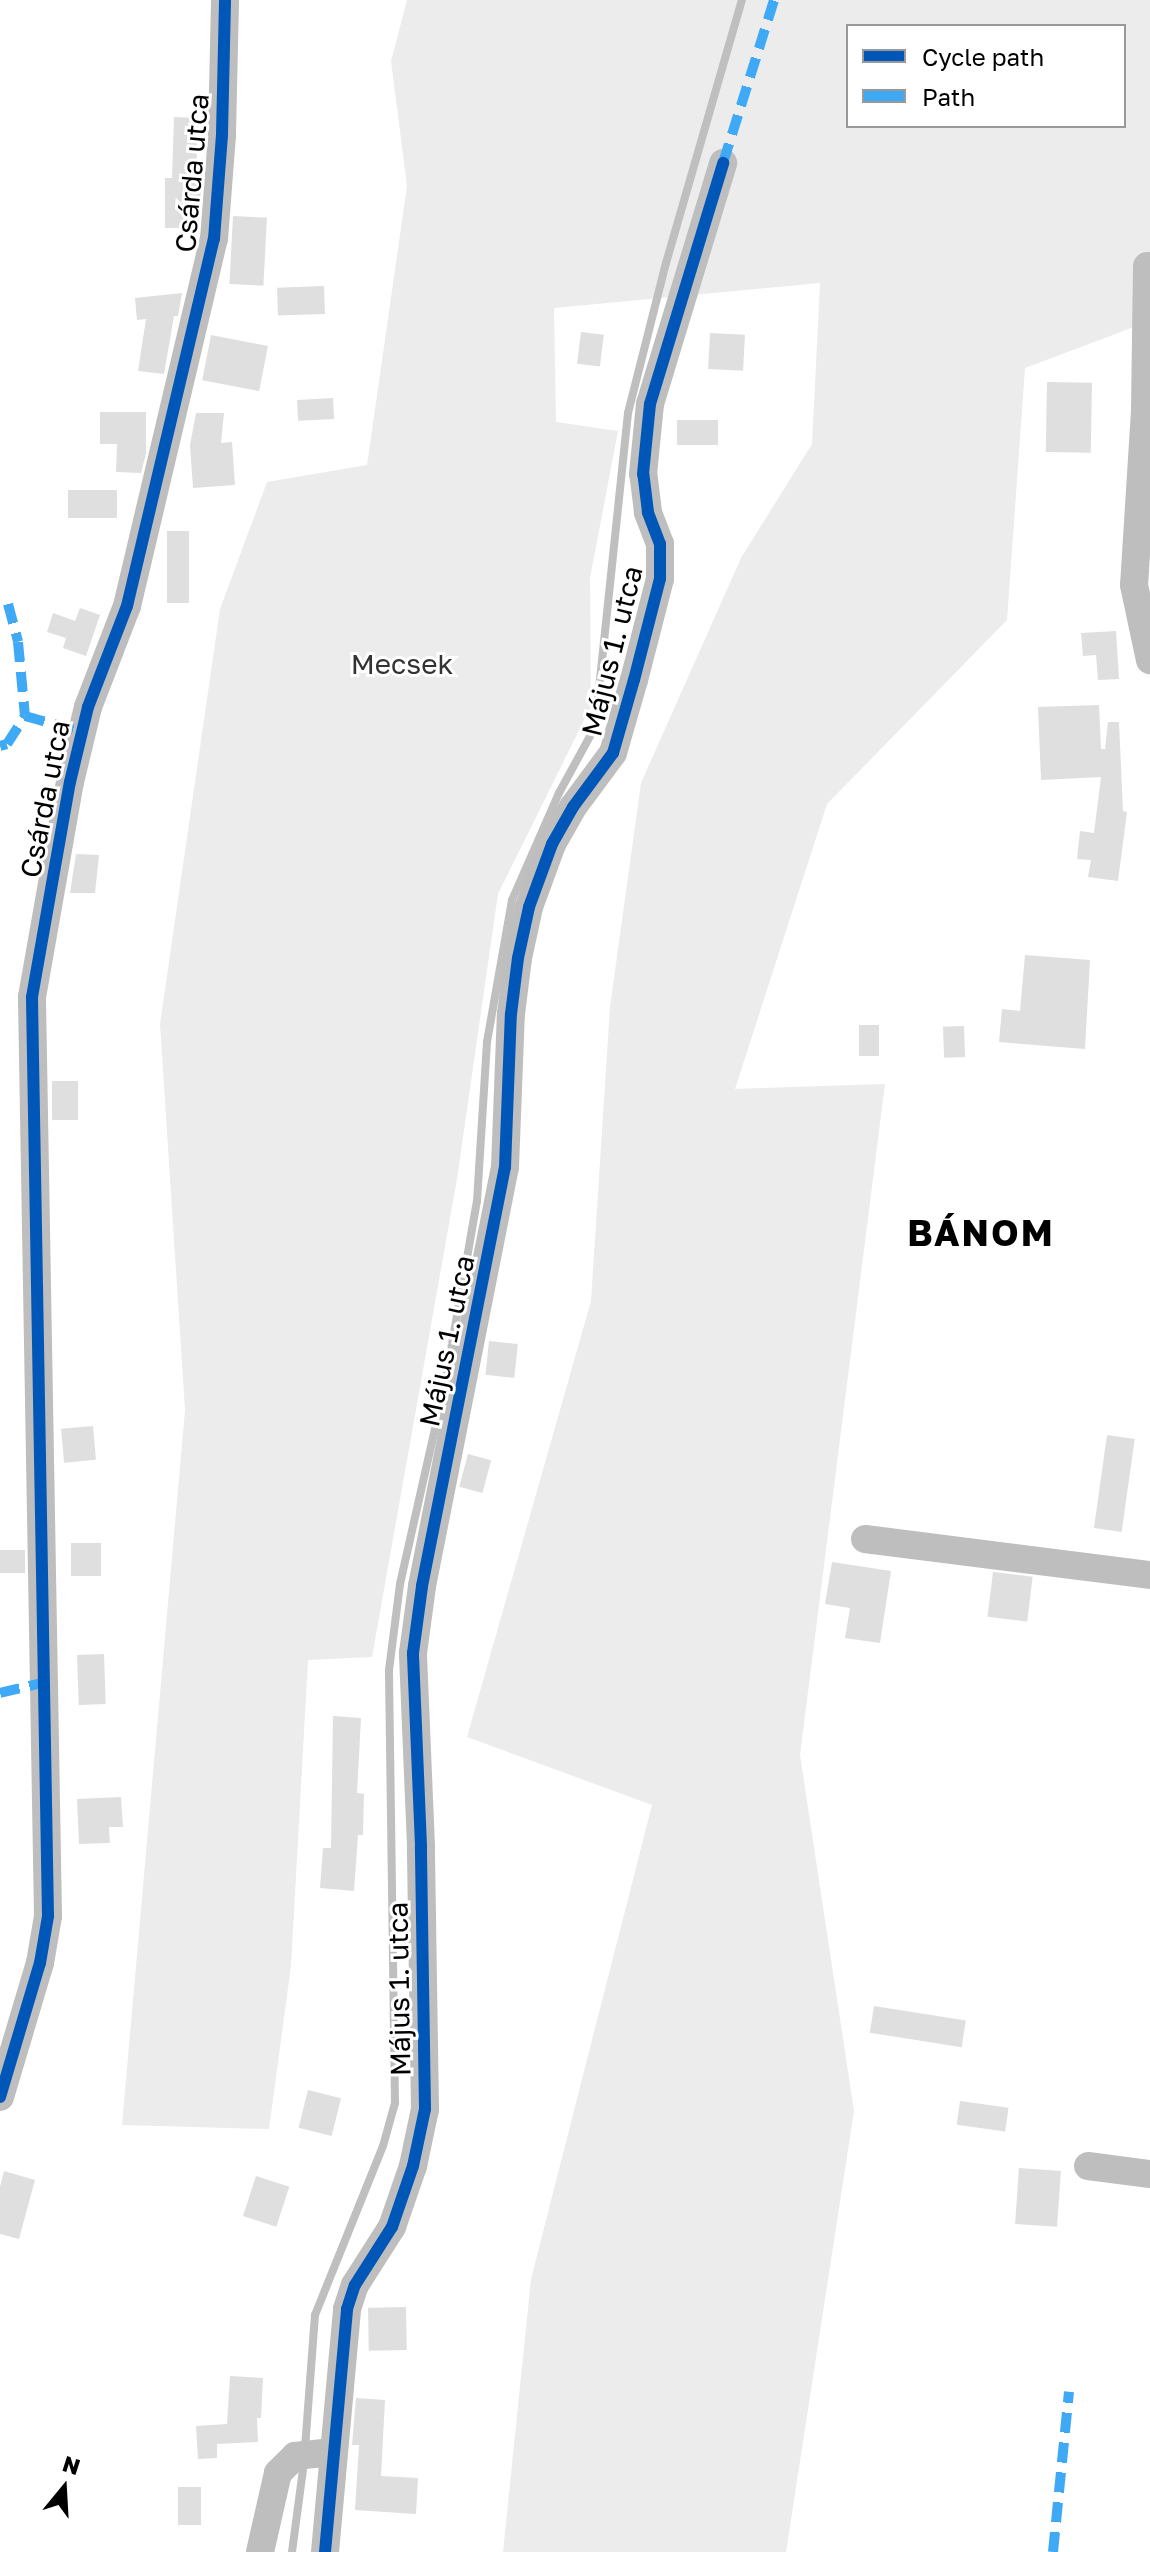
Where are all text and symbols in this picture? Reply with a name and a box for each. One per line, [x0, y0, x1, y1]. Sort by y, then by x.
legend [846, 24, 1126, 128]
text: Cycle path [922, 42, 1044, 71]
text: Path [922, 82, 975, 111]
street label: Csárda utca [168, 92, 216, 254]
street label: Május 1. utca [575, 562, 649, 740]
park label: Mecsek [351, 647, 453, 681]
street label: Csárda utca [13, 717, 77, 881]
district label: BÁNOM [907, 1211, 1055, 1255]
street label: Május 1. utca [412, 1252, 482, 1430]
street label: Május 1. utca [381, 1902, 417, 2076]
north arrow [24, 2448, 104, 2528]
text: N [59, 2449, 84, 2480]

